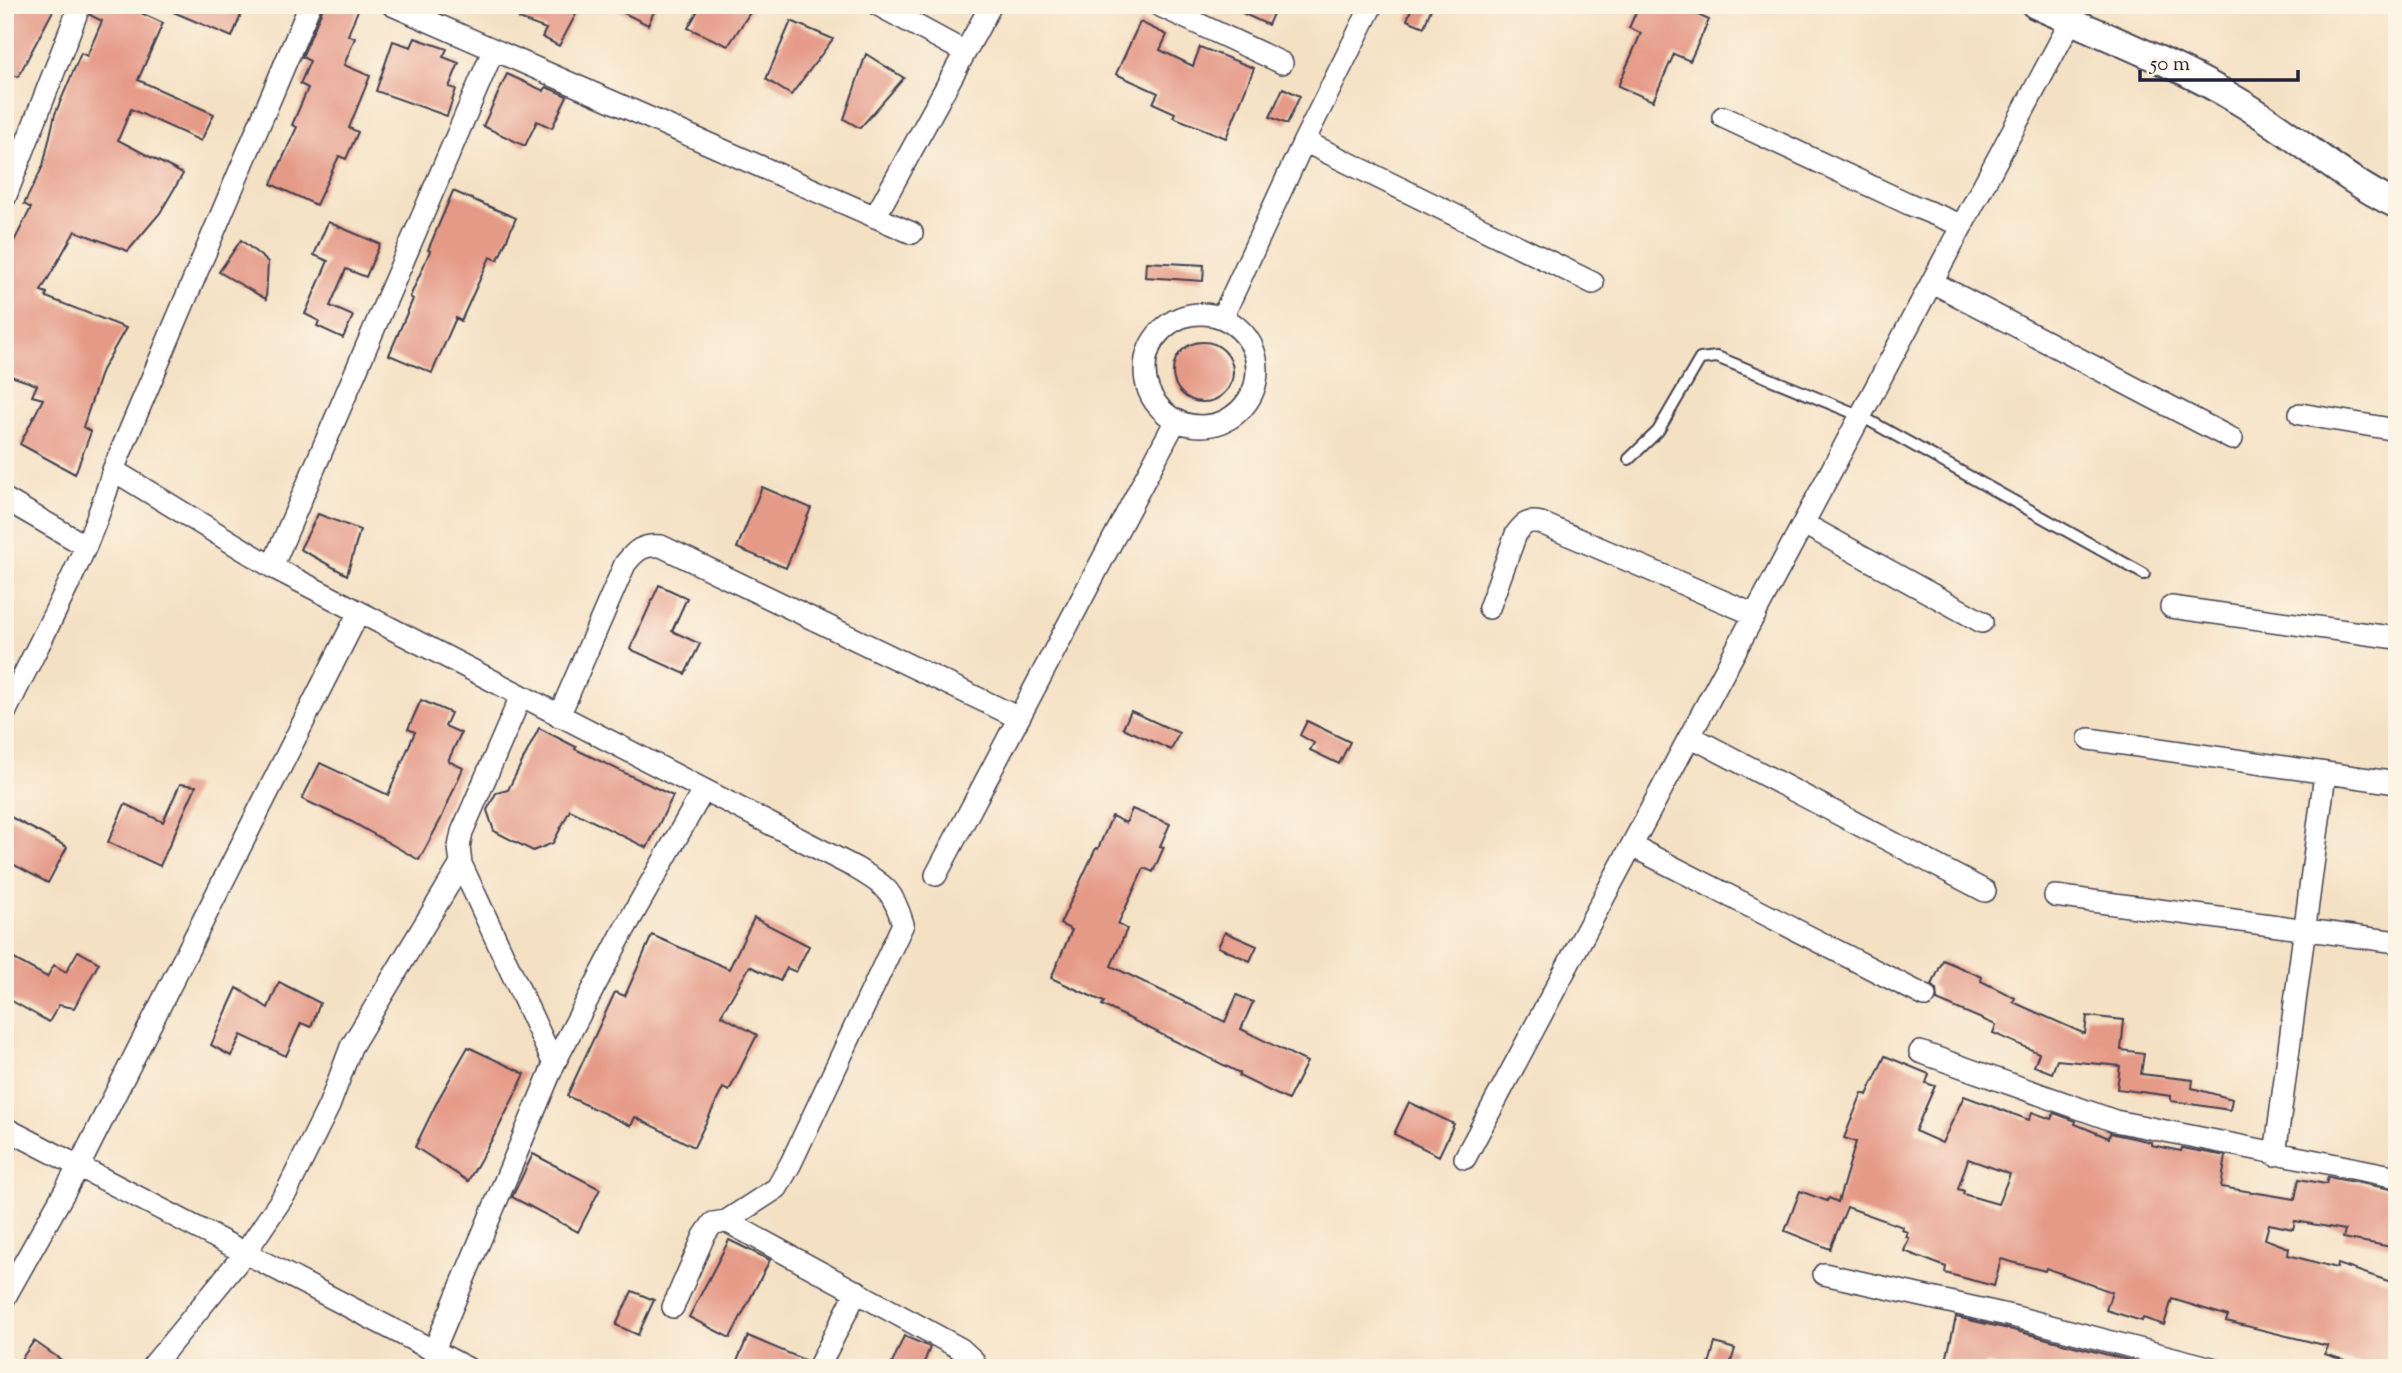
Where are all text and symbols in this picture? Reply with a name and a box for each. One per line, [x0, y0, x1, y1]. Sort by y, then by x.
scale bar [2140, 38, 2297, 82]
text: 50 m [2149, 50, 2190, 80]

